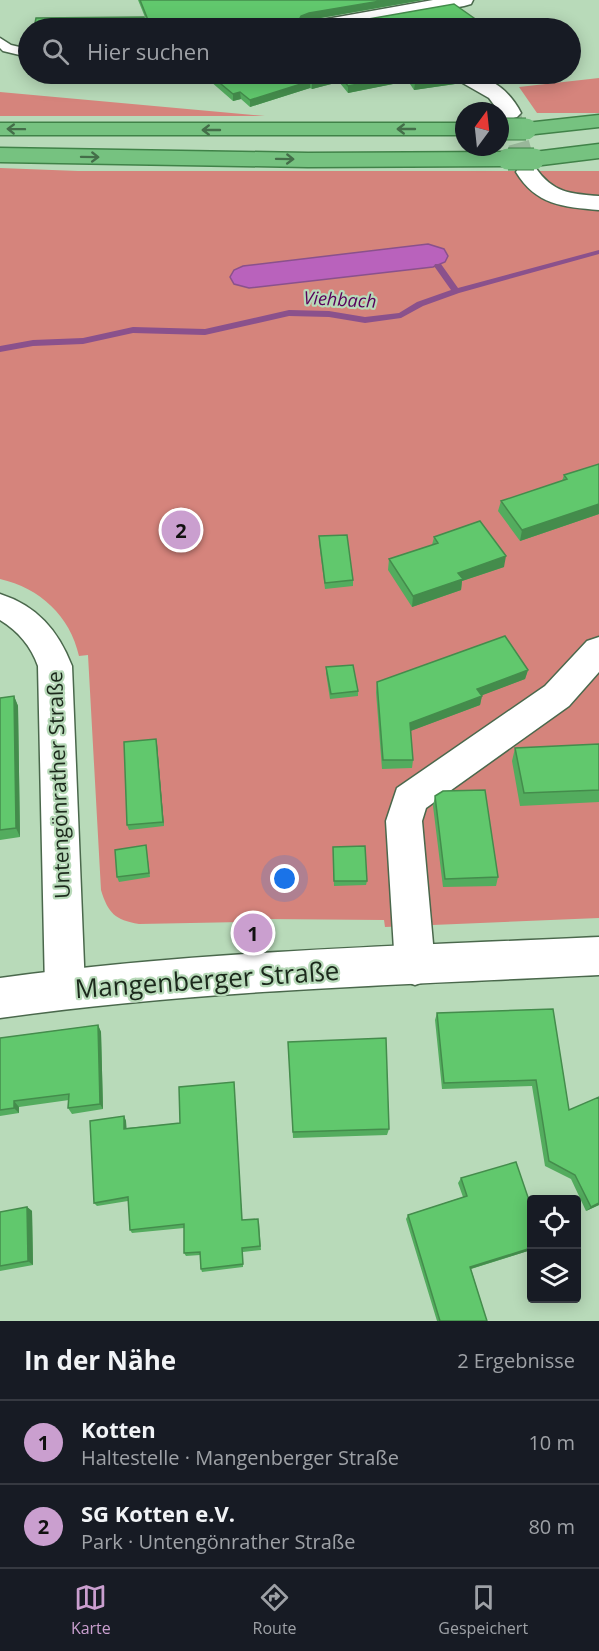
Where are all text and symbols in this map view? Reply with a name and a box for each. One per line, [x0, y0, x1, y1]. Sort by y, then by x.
search box [18, 18, 581, 84]
icon: search [39, 35, 72, 68]
text: Hier suchen [87, 36, 210, 66]
north arrow [455, 102, 509, 156]
one-way arrow [396, 123, 416, 135]
one-way arrow [6, 124, 26, 135]
one-way arrow [201, 124, 221, 136]
one-way arrow [80, 151, 100, 163]
one-way arrow [275, 154, 295, 165]
water label: Viehbach [303, 285, 377, 313]
pin: 2 [162, 508, 201, 552]
street label: Untengönrather Straße [40, 671, 76, 899]
your location [270, 864, 299, 893]
pin: 1 [234, 910, 272, 956]
street label: Mangenberger Straße [74, 952, 340, 1006]
map controls [527, 1195, 581, 1303]
button: locate [527, 1195, 581, 1249]
button: layers [527, 1249, 581, 1303]
text: In der Nähe [24, 1342, 176, 1378]
text: 2 Ergebnisse [457, 1347, 575, 1374]
text: Kotten [81, 1414, 156, 1444]
text: 1 [38, 1429, 49, 1456]
text: 10 m [528, 1429, 575, 1456]
text: Haltestelle · Mangenberger Straße [81, 1444, 399, 1471]
text: SG Kotten e.V. [81, 1498, 235, 1528]
text: 2 [38, 1513, 49, 1540]
text: 80 m [528, 1513, 575, 1540]
text: Park · Untengönrather Straße [81, 1528, 355, 1555]
tab: Karte [71, 1581, 111, 1639]
tab: Route [253, 1581, 297, 1639]
tab: Gespeichert [438, 1581, 528, 1639]

